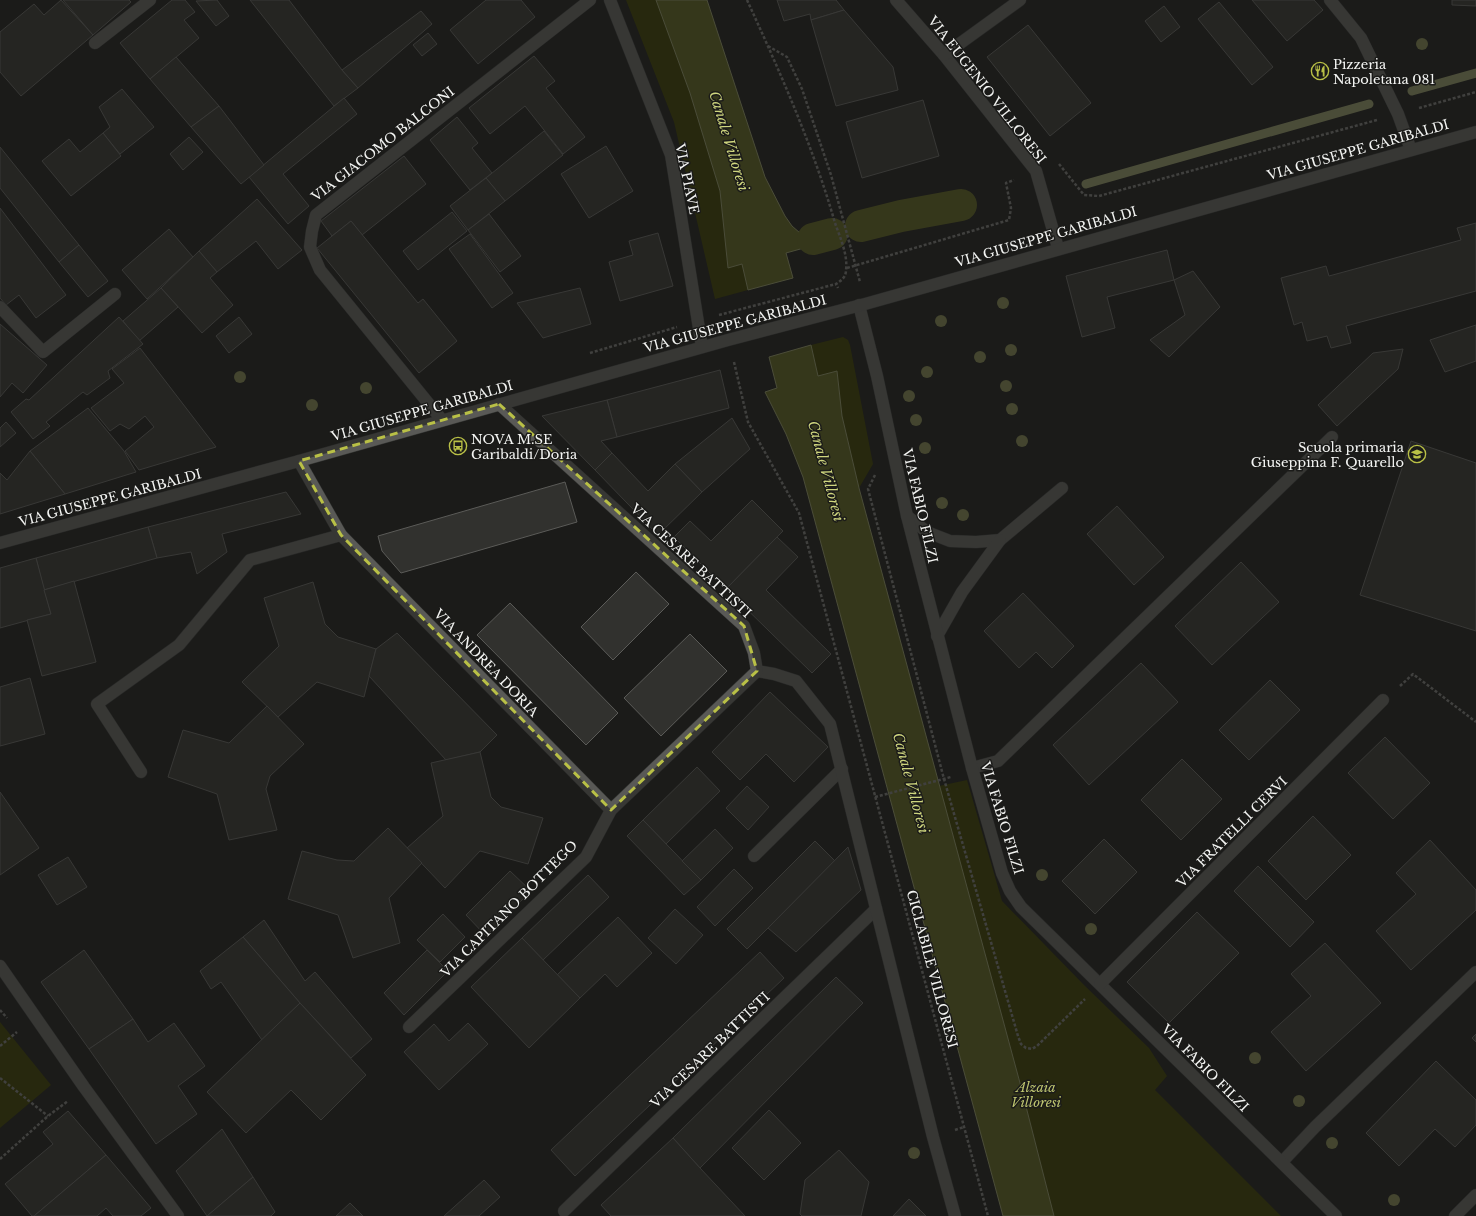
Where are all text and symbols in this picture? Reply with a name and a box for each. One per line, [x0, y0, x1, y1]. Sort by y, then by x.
street label: VIA EUGENIO VILLORESI [924, 12, 1050, 167]
place label: Pizzeria Napoletana 081 [1333, 56, 1435, 88]
restaurant icon: Pizzeria Napoletana 081 [1310, 61, 1330, 81]
street label: VIA GIACOMO BALCONI [307, 83, 458, 206]
water label: Canale Villoresi [705, 89, 753, 193]
street label: VIA GIUSEPPE GARIBALDI [1264, 116, 1451, 184]
street label: VIA PIAVE [671, 141, 703, 216]
street label: VIA GIUSEPPE GARIBALDI [952, 203, 1139, 271]
street label: VIA GIUSEPPE GARIBALDI [641, 291, 828, 357]
street label: VIA GIUSEPPE GARIBALDI [328, 377, 515, 445]
water label: Canale Villoresi [804, 419, 848, 524]
place label: NOVA M.SE Garibaldi/Doria [471, 431, 578, 463]
bus stop icon: NOVA M.SE Garibaldi/Doria [448, 436, 468, 456]
place label: Scuola primaria Giuseppina F. Quarello [1251, 439, 1405, 471]
school or university icon: Scuola primaria Giuseppina F. Quarello [1407, 444, 1427, 464]
street label: VIA FABIO FILZI [898, 446, 941, 565]
street label: VIA GIUSEPPE GARIBALDI [16, 465, 203, 531]
street label: VIA CESARE BATTISTI [626, 500, 755, 622]
street label: VIA ANDREA DORIA [429, 605, 543, 721]
water label: Canale Villoresi [889, 731, 933, 836]
street label: VIA FABIO FILZI [977, 759, 1027, 876]
street label: VIA FRATELLI CERVI [1172, 773, 1291, 892]
street label: VIA CAPITANO BOTTEGO [436, 837, 581, 982]
street label: CICLABILE VILLORESI [903, 888, 961, 1050]
street label: VIA CESARE BATTISTI [646, 988, 773, 1112]
street label: VIA FABIO FILZI [1157, 1020, 1252, 1115]
park label: Alzaia Villoresi [1011, 1079, 1062, 1111]

